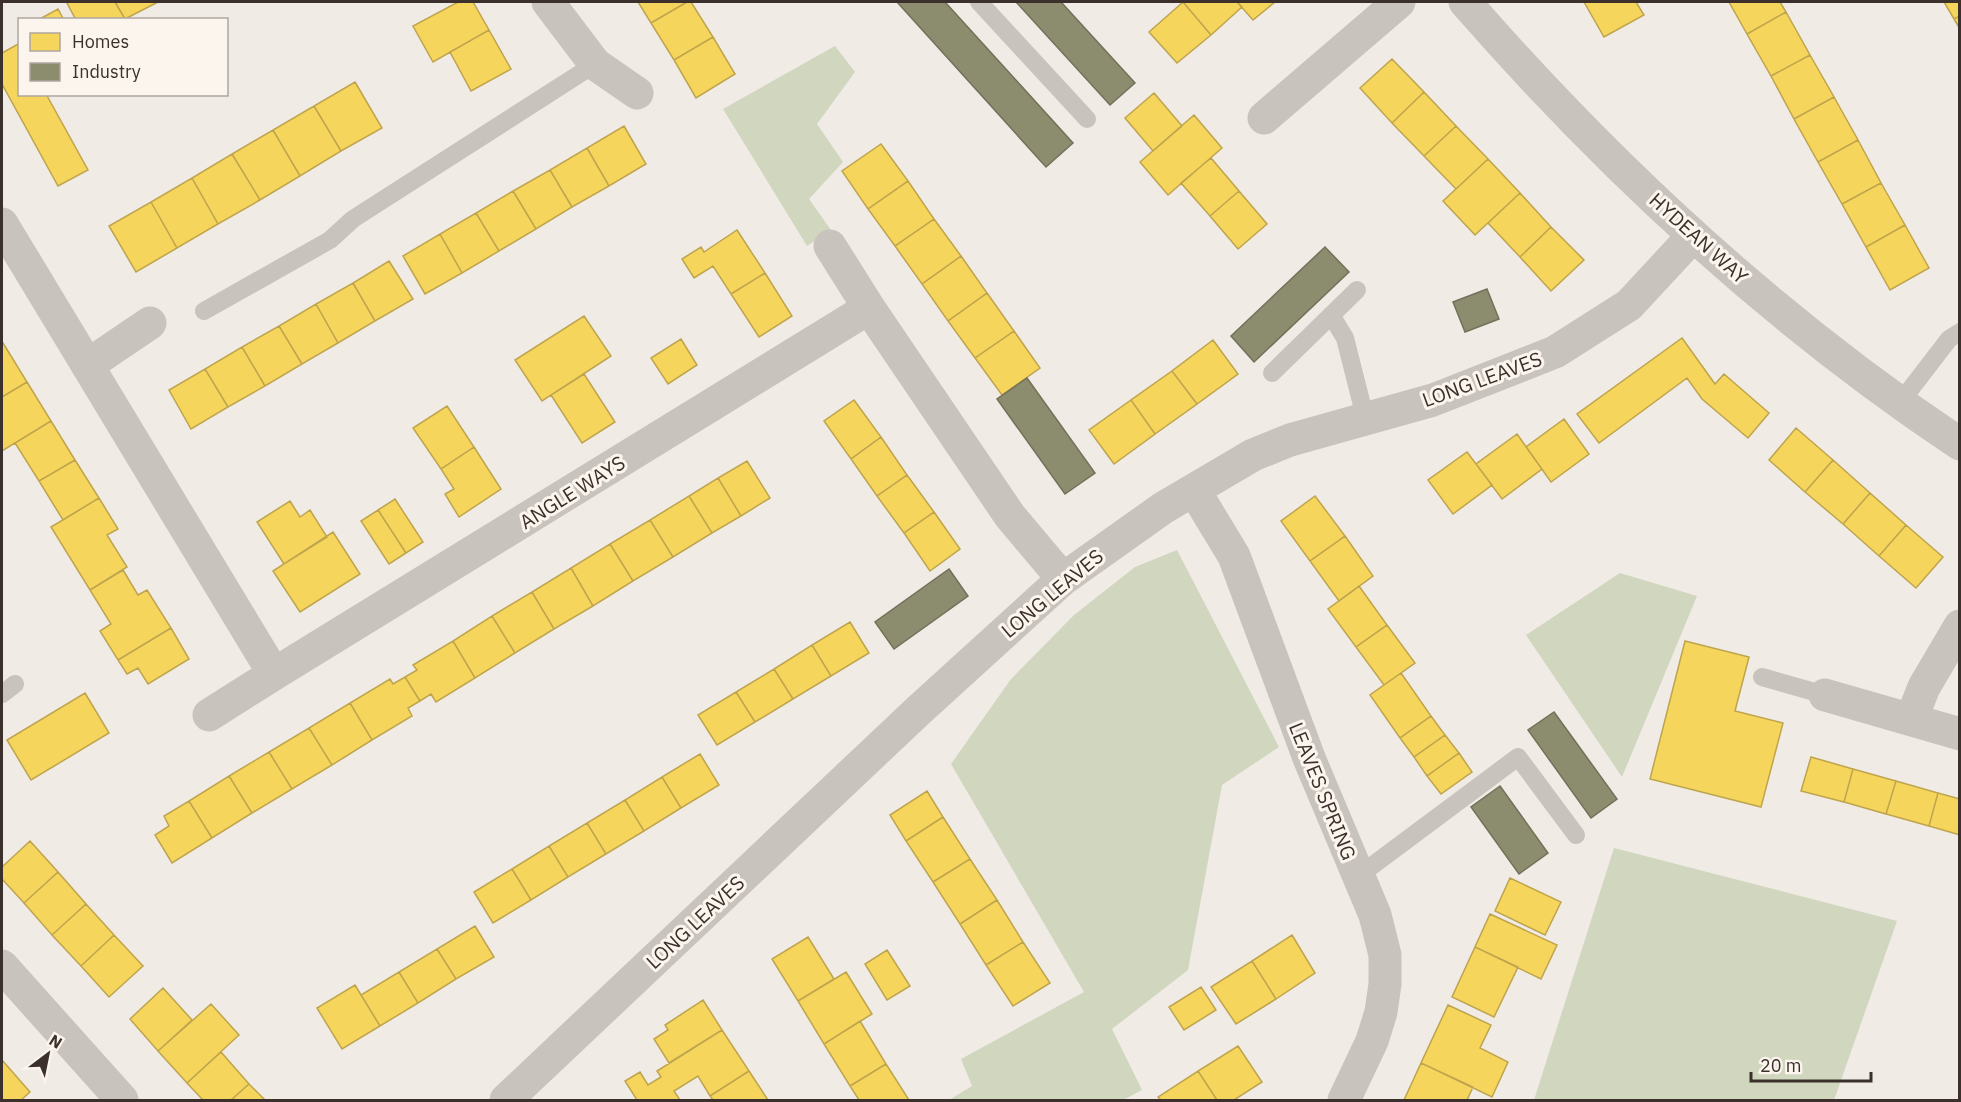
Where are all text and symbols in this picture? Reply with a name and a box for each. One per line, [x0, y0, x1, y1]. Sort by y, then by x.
legend [18, 18, 228, 96]
text: Homes [72, 30, 129, 53]
text: Industry [72, 60, 141, 83]
street label: HYDEAN WAY [1644, 186, 1754, 290]
street label: LONG LEAVES [1418, 345, 1546, 413]
street label: ANGLE WAYS [514, 449, 630, 535]
street label: LONG LEAVES [995, 542, 1109, 644]
street label: LEAVES SPRING [1283, 718, 1363, 864]
street label: LONG LEAVES [640, 869, 750, 975]
north arrow [18, 1024, 78, 1084]
text: N [46, 1030, 66, 1053]
scale bar [1751, 1045, 1871, 1083]
text: 20 m [1760, 1054, 1802, 1077]

